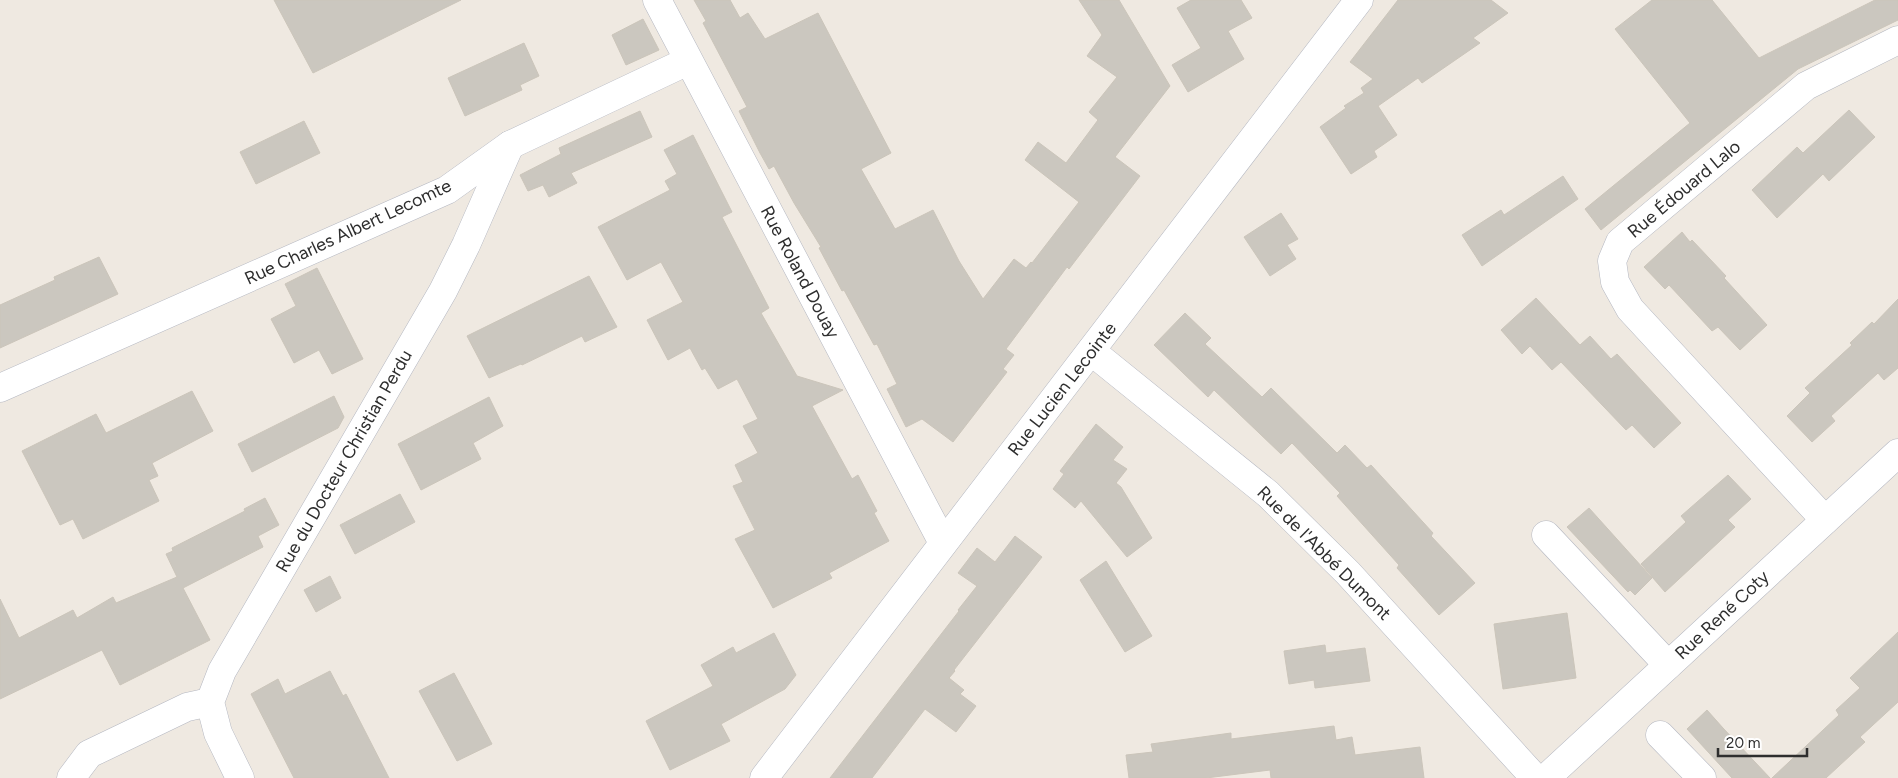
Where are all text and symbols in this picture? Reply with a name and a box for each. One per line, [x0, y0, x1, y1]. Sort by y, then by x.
street label: Rue Édouard Lalo [1623, 135, 1745, 243]
street label: Rue Charles Albert Lecomte [241, 174, 455, 290]
street label: Rue Roland Douay [756, 202, 844, 342]
street label: Rue Lucien Lecointe [1003, 318, 1121, 460]
street label: Rue du Docteur Christian Perdu [271, 346, 417, 576]
street label: Rue de l'Abbé Dumont [1252, 481, 1396, 625]
street label: Rue René Coty [1670, 565, 1774, 664]
scale bar [1718, 726, 1807, 758]
text: 20 m [1726, 734, 1760, 752]

